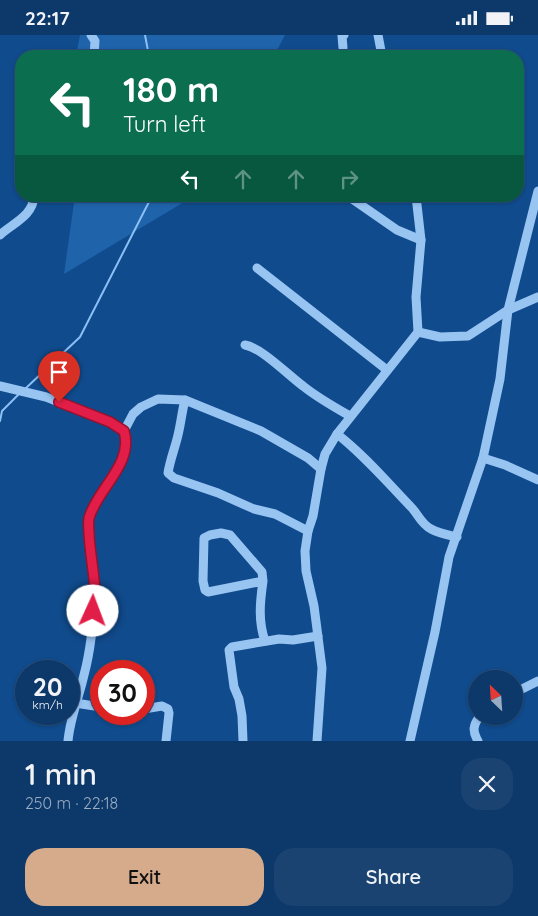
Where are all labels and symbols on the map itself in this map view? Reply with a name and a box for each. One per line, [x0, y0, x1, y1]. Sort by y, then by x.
pin [38, 351, 80, 402]
position arrow [66, 584, 118, 636]
speed limit sign: 30 [90, 660, 155, 725]
north arrow [468, 670, 522, 725]

